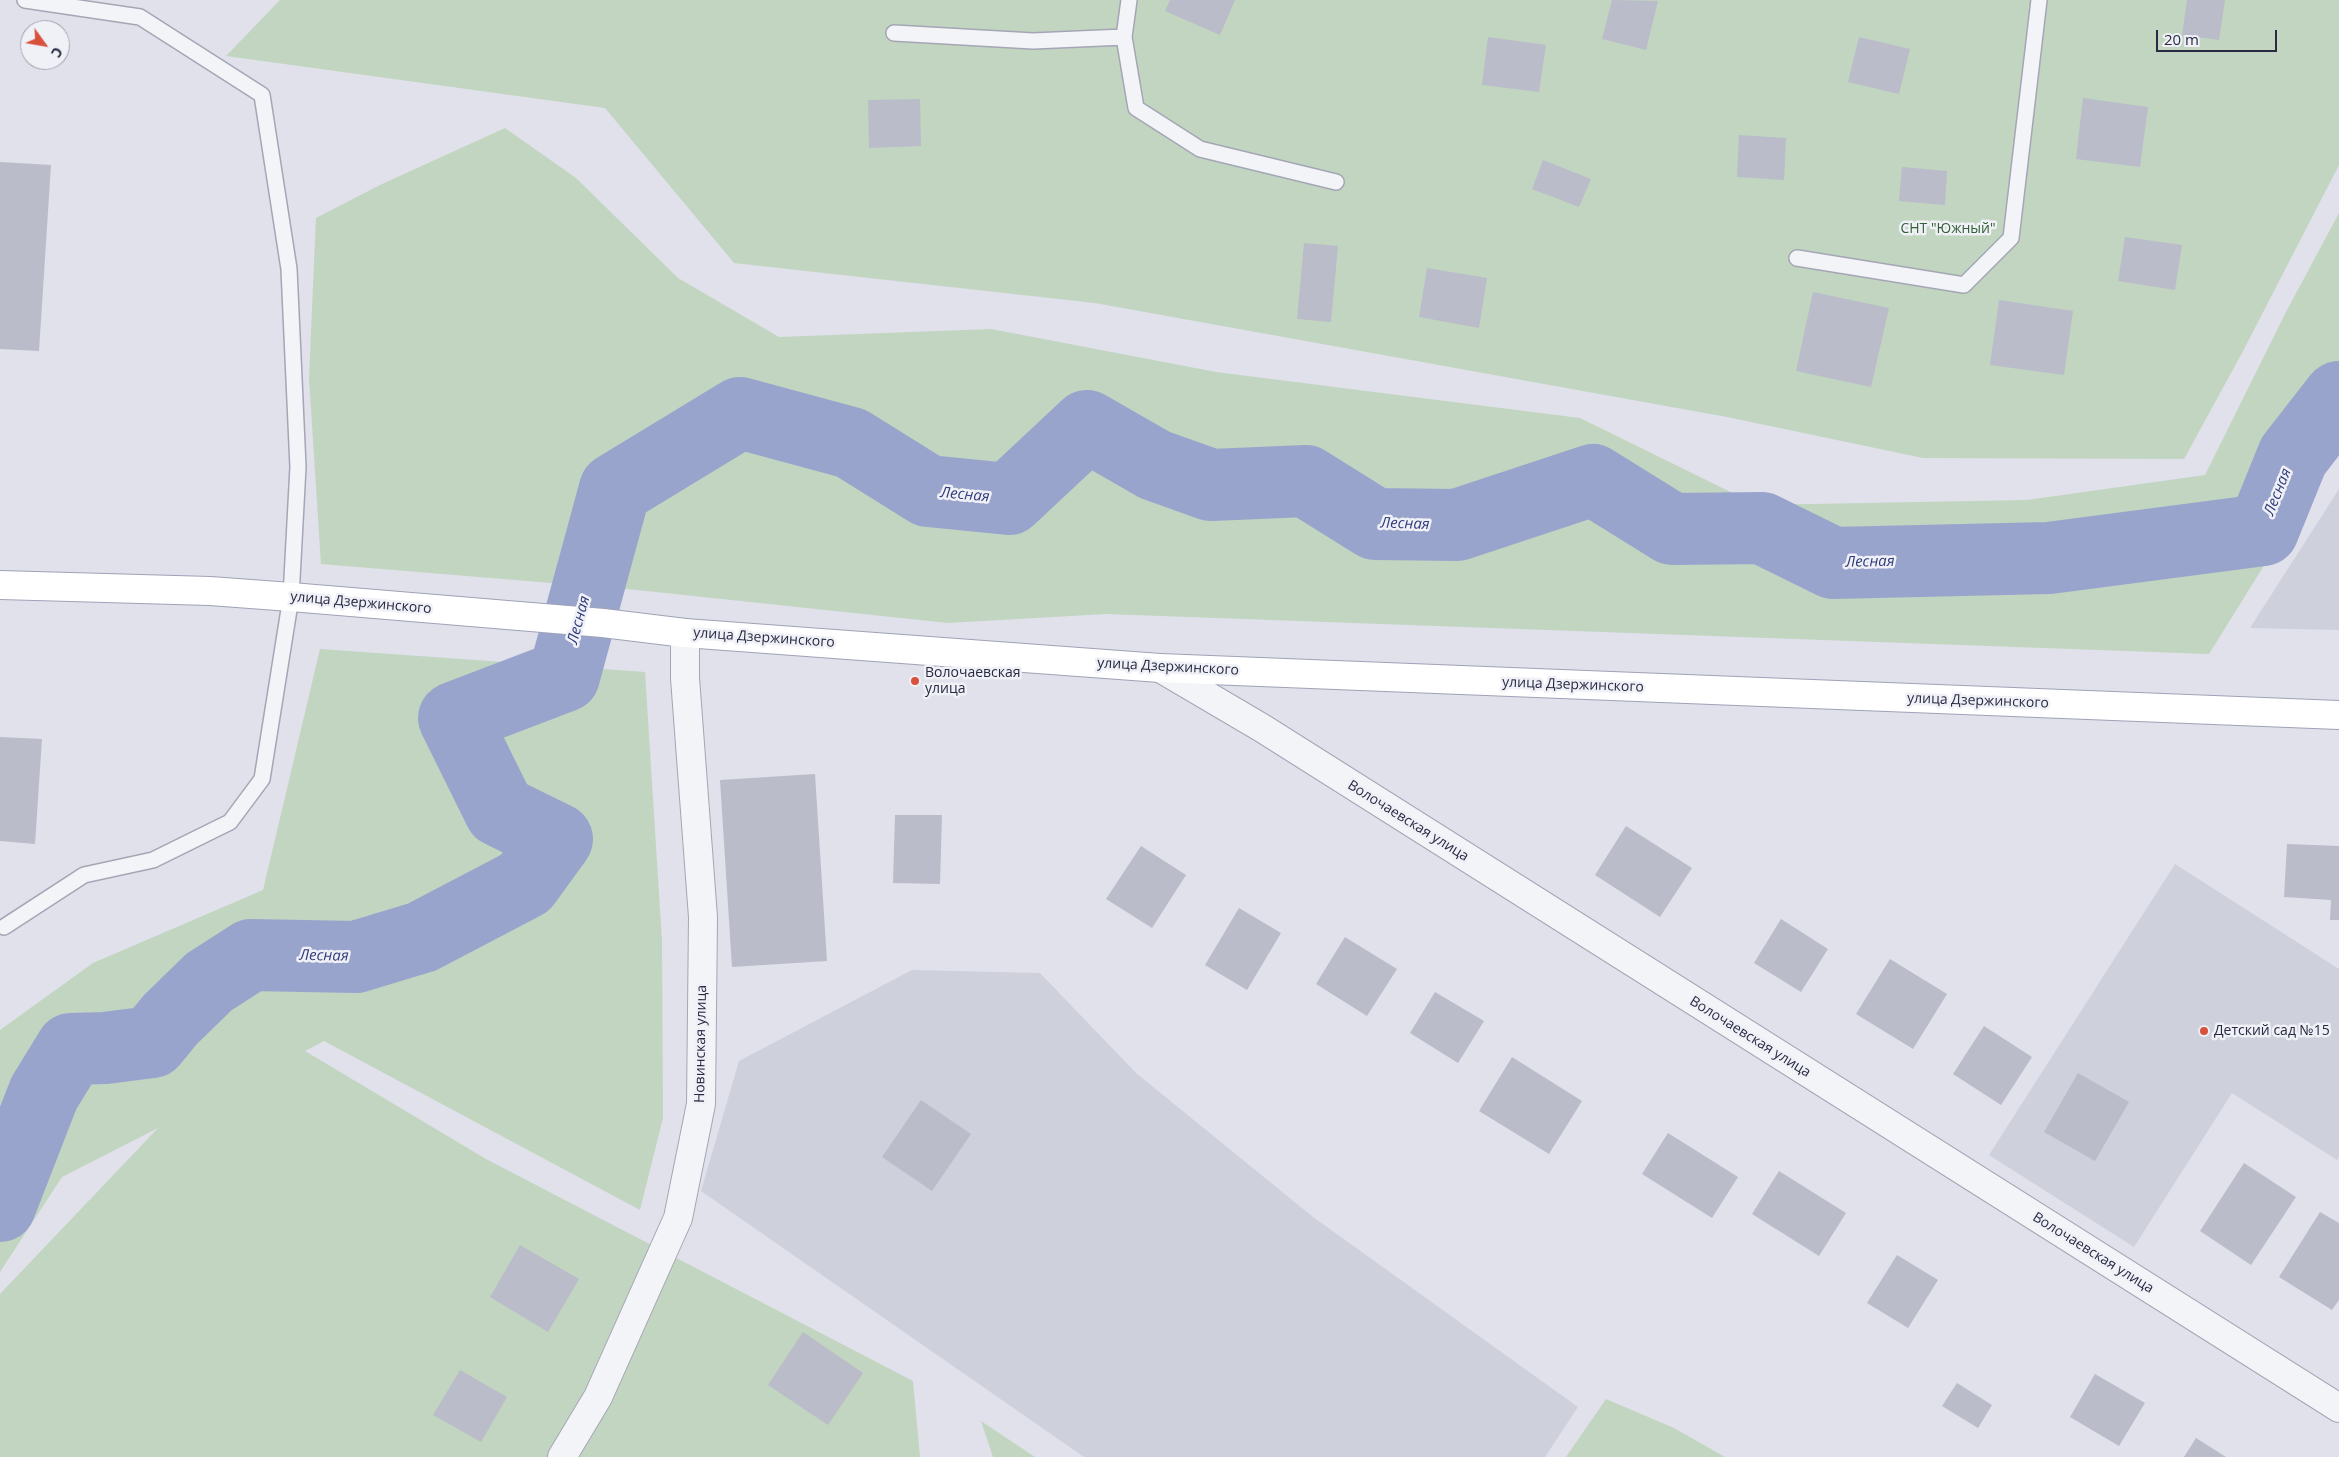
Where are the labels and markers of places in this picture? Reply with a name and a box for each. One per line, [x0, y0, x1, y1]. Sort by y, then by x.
place label: Волочаевская улица [925, 665, 1021, 698]
marker: Волочаевская улица [909, 675, 921, 687]
place label: Детский сад №15 [2214, 1023, 2330, 1039]
marker: Детский сад №15 [2198, 1025, 2210, 1037]

